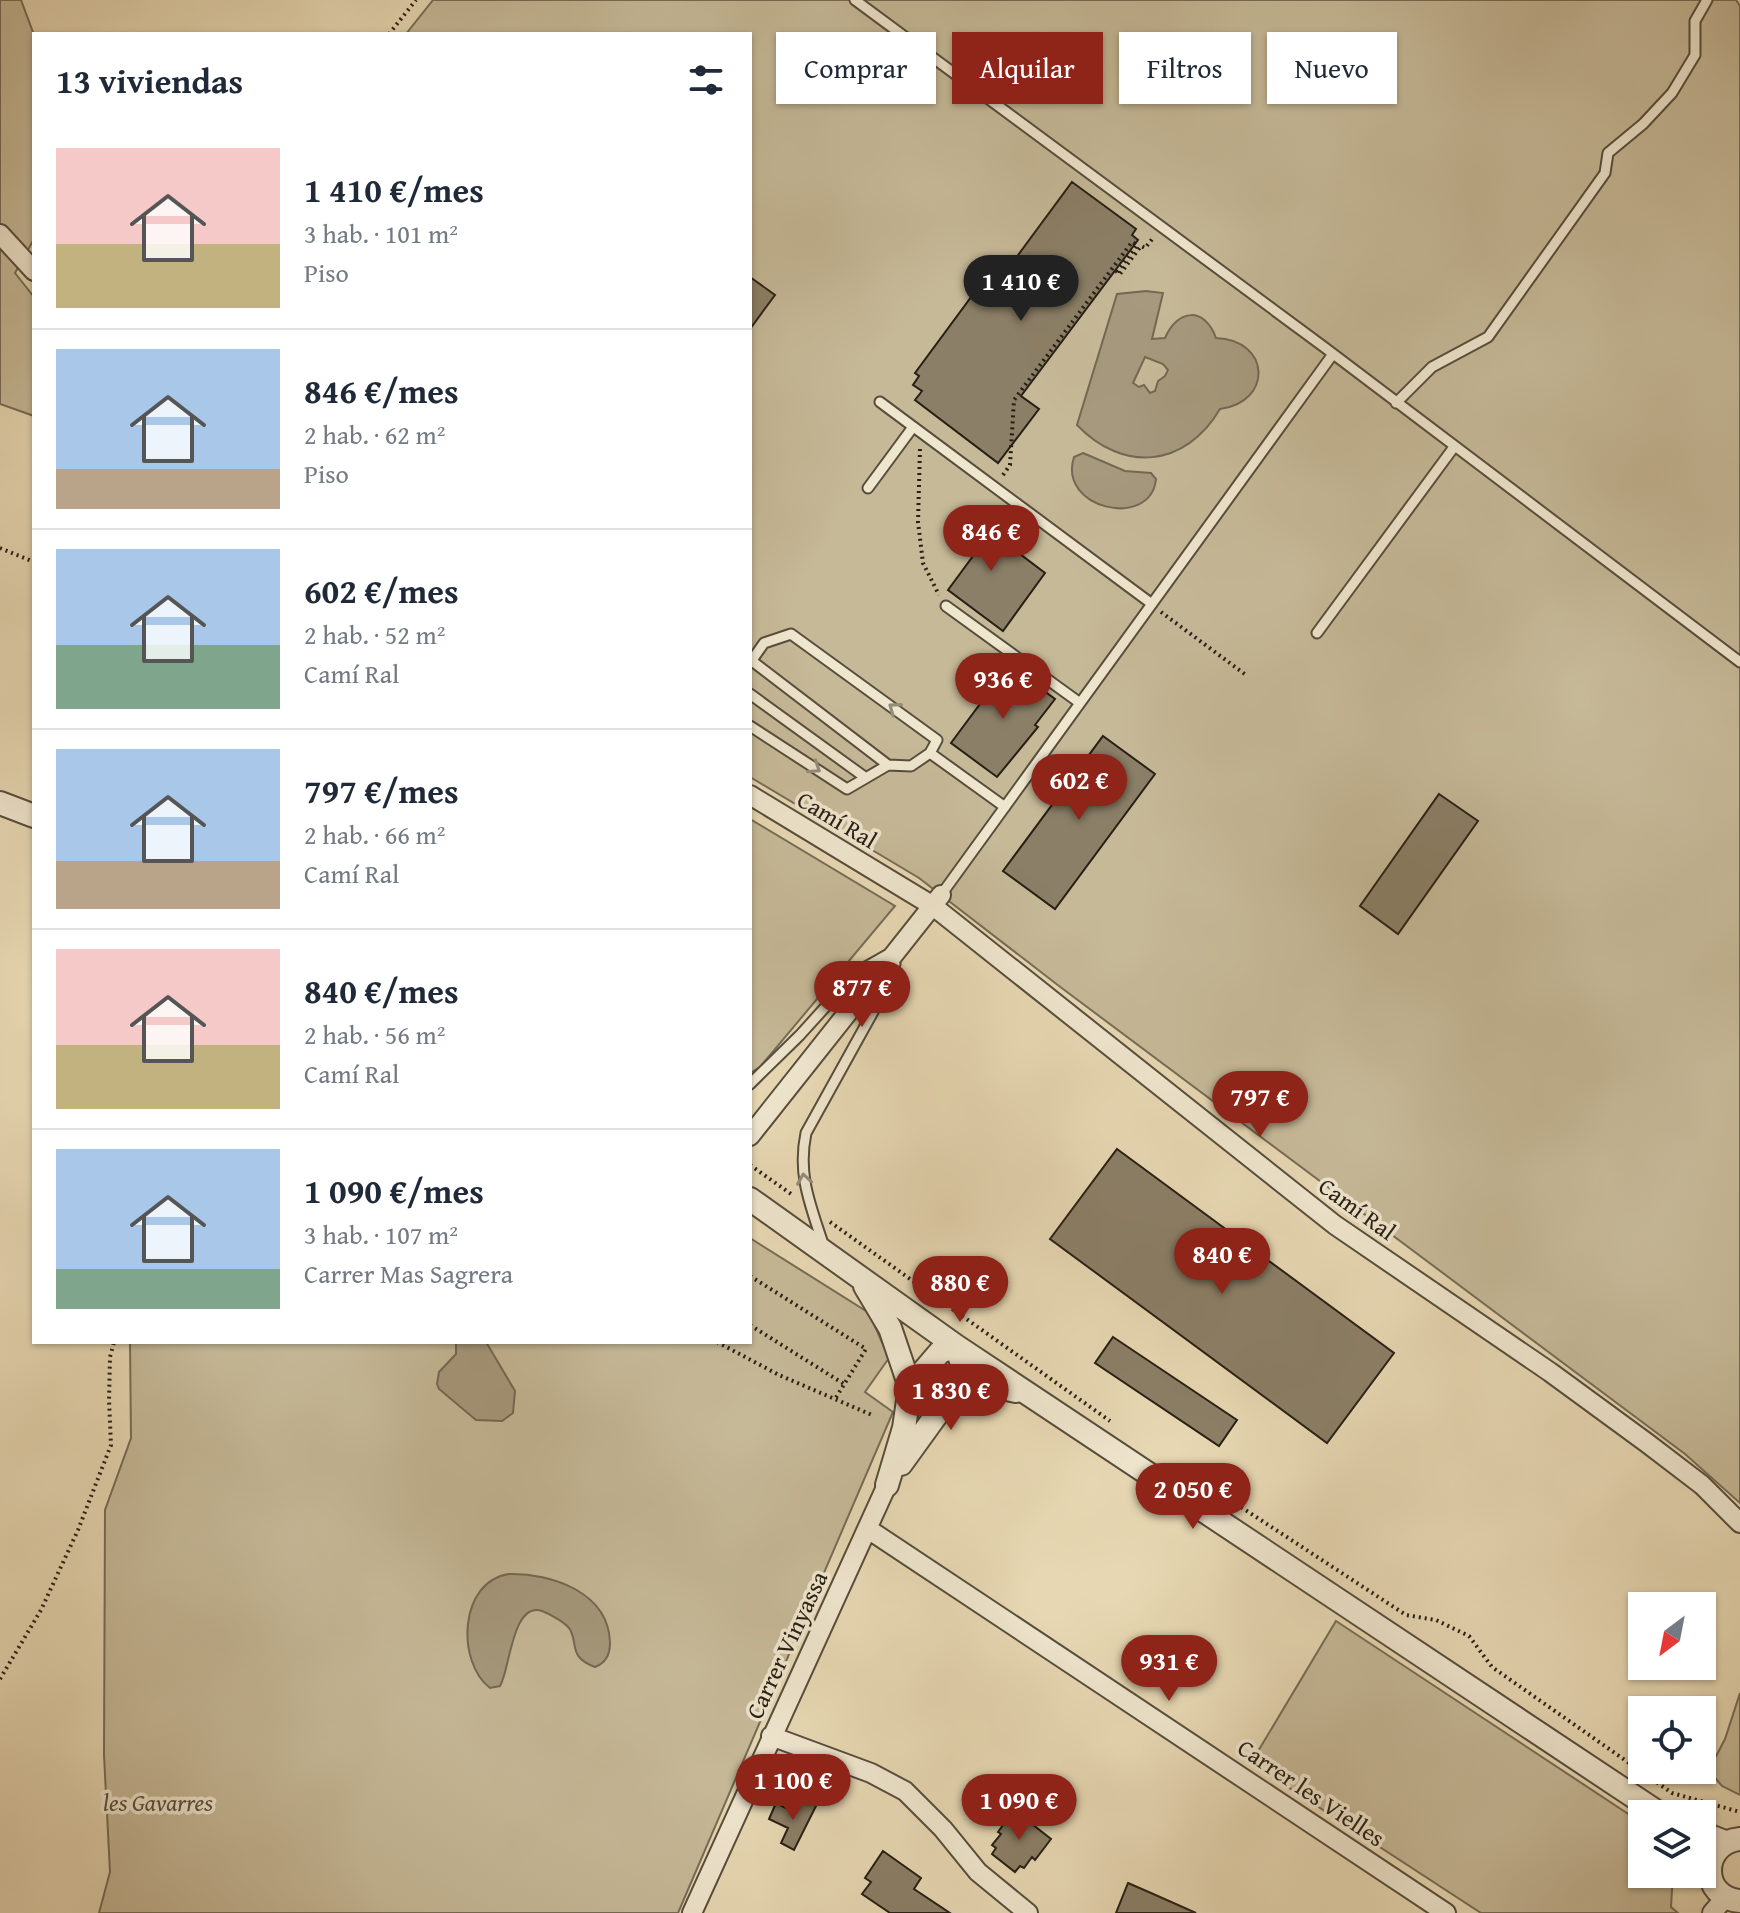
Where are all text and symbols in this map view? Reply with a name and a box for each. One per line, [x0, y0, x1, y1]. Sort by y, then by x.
chip: Comprar [776, 32, 936, 104]
chip: Alquilar [952, 32, 1103, 104]
chip: Filtros [1119, 32, 1251, 104]
chip: Nuevo [1267, 32, 1397, 104]
text: 13 viviendas [56, 56, 243, 105]
icon: filters [684, 58, 728, 102]
text: 1 410 €/mes [304, 165, 484, 214]
icon: home [120, 180, 216, 276]
text: 3 hab. · 101 m² [304, 214, 458, 253]
text: Piso [304, 253, 349, 292]
pin: 1 410 € [947, 255, 1095, 323]
text: 1 410 € [982, 261, 1060, 300]
text: 846 €/mes [304, 366, 459, 415]
icon: home [120, 381, 216, 477]
text: 2 hab. · 62 m² [304, 415, 445, 454]
text: Piso [304, 454, 349, 493]
pin: 846 € [935, 505, 1047, 573]
text: 846 € [961, 511, 1021, 550]
text: 602 €/mes [304, 566, 459, 615]
icon: home [120, 581, 216, 677]
text: 2 hab. · 52 m² [304, 615, 445, 654]
pin: 936 € [947, 653, 1059, 721]
text: Camí Ral [304, 654, 399, 693]
text: 936 € [973, 659, 1033, 698]
one-way arrow [888, 703, 902, 718]
pin: 602 € [1023, 754, 1135, 822]
one-way arrow [807, 759, 821, 774]
text: 602 € [1049, 760, 1109, 799]
text: 797 €/mes [304, 766, 459, 815]
icon: home [120, 781, 216, 877]
street label: Camí Ral [791, 782, 884, 857]
text: 2 hab. · 66 m² [304, 815, 445, 854]
text: Camí Ral [304, 854, 399, 893]
pin: 877 € [806, 961, 918, 1029]
text: 840 €/mes [304, 966, 459, 1015]
text: 877 € [832, 967, 892, 1006]
icon: home [120, 981, 216, 1077]
text: 2 hab. · 56 m² [304, 1015, 445, 1054]
text: Camí Ral [304, 1054, 399, 1093]
pin: 797 € [1204, 1071, 1316, 1139]
text: 797 € [1230, 1077, 1290, 1116]
text: 1 090 €/mes [304, 1166, 484, 1215]
street label: Camí Ral [1311, 1169, 1403, 1249]
one-way arrow [796, 1173, 813, 1186]
icon: home [120, 1181, 216, 1277]
text: 3 hab. · 107 m² [304, 1215, 458, 1254]
pin: 840 € [1166, 1228, 1278, 1296]
text: 840 € [1192, 1234, 1252, 1273]
text: Carrer Mas Sagrera [304, 1254, 513, 1293]
pin: 880 € [904, 1256, 1016, 1324]
text: 880 € [930, 1262, 990, 1301]
pin: 1 830 € [877, 1364, 1025, 1432]
text: 1 830 € [912, 1370, 990, 1409]
pin: 2 050 € [1119, 1463, 1267, 1531]
text: 2 050 € [1154, 1469, 1232, 1508]
street label: Carrer Vinyassa [737, 1565, 836, 1724]
north arrow [1628, 1592, 1716, 1680]
map controls [1628, 1592, 1716, 1888]
pin: 931 € [1113, 1635, 1225, 1703]
text: 931 € [1139, 1641, 1199, 1680]
button: locate [1628, 1696, 1716, 1784]
street label: Carrer les Vielles [1231, 1730, 1392, 1855]
pin: 1 100 € [719, 1754, 867, 1822]
text: 1 100 € [754, 1760, 832, 1799]
pin: 1 090 € [945, 1774, 1093, 1842]
text: 1 090 € [980, 1780, 1058, 1819]
park label: les Gavarres [103, 1785, 213, 1820]
button: layers [1628, 1800, 1716, 1888]

